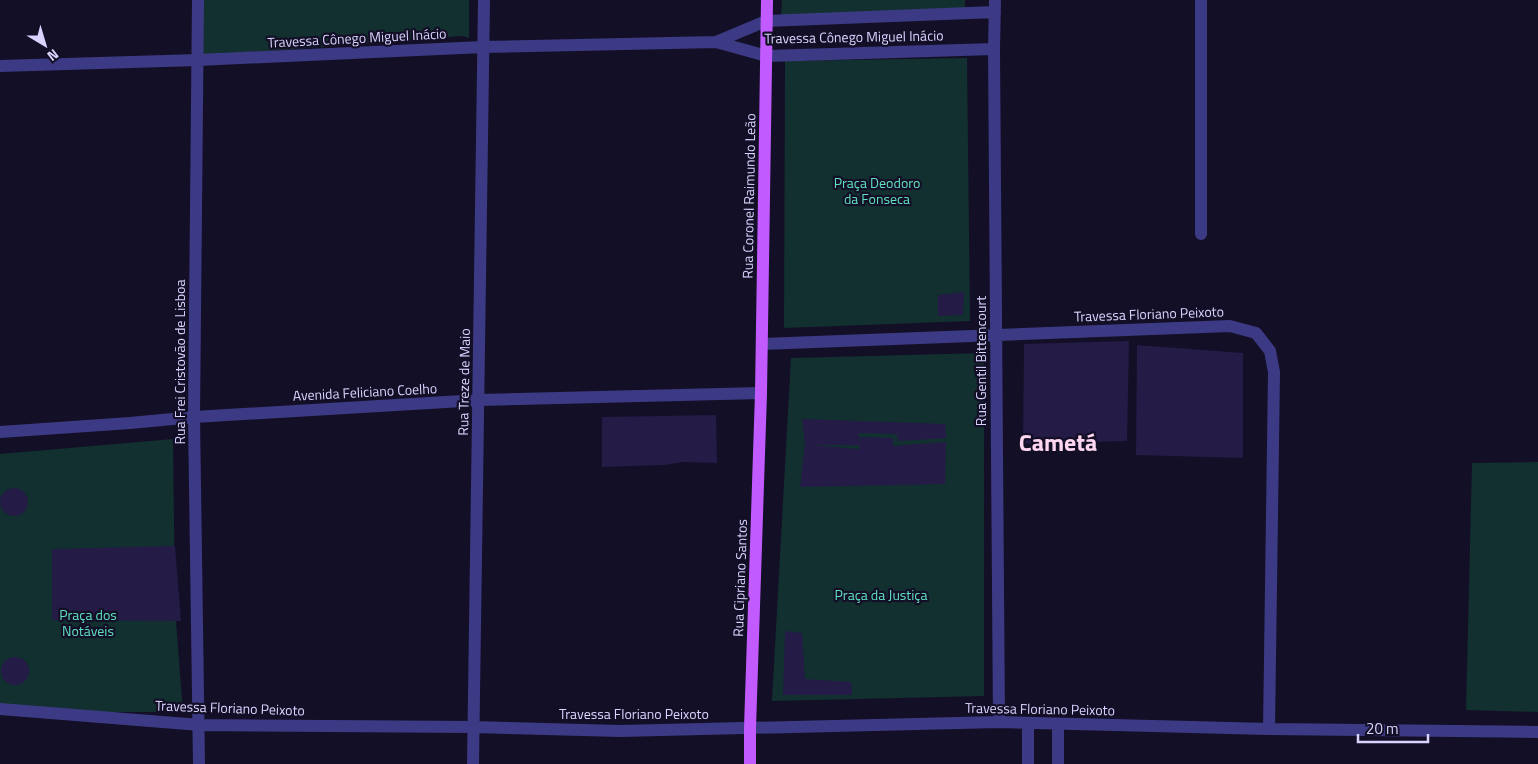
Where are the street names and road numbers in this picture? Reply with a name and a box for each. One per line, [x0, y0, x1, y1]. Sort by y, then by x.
street label: Travessa Cônego Miguel Inácio [267, 22, 447, 53]
street label: Travessa Cônego Miguel Inácio [764, 24, 944, 49]
street label: Rua Coronel Raimundo Leão [737, 113, 760, 279]
street label: Rua Frei Cristovão de Lisboa [169, 280, 190, 444]
street label: Rua Gentil Bittencourt [970, 296, 991, 426]
street label: Travessa Floriano Peixoto [1074, 300, 1224, 327]
street label: Rua Treze de Maio [452, 328, 475, 436]
street label: Avenida Feliciano Coelho [292, 377, 438, 406]
street label: Rua Cipriano Santos [727, 519, 752, 637]
street label: Travessa Floriano Peixoto [155, 694, 305, 721]
street label: Travessa Floriano Peixoto [965, 697, 1115, 720]
street label: Travessa Floriano Peixoto [559, 703, 709, 724]

